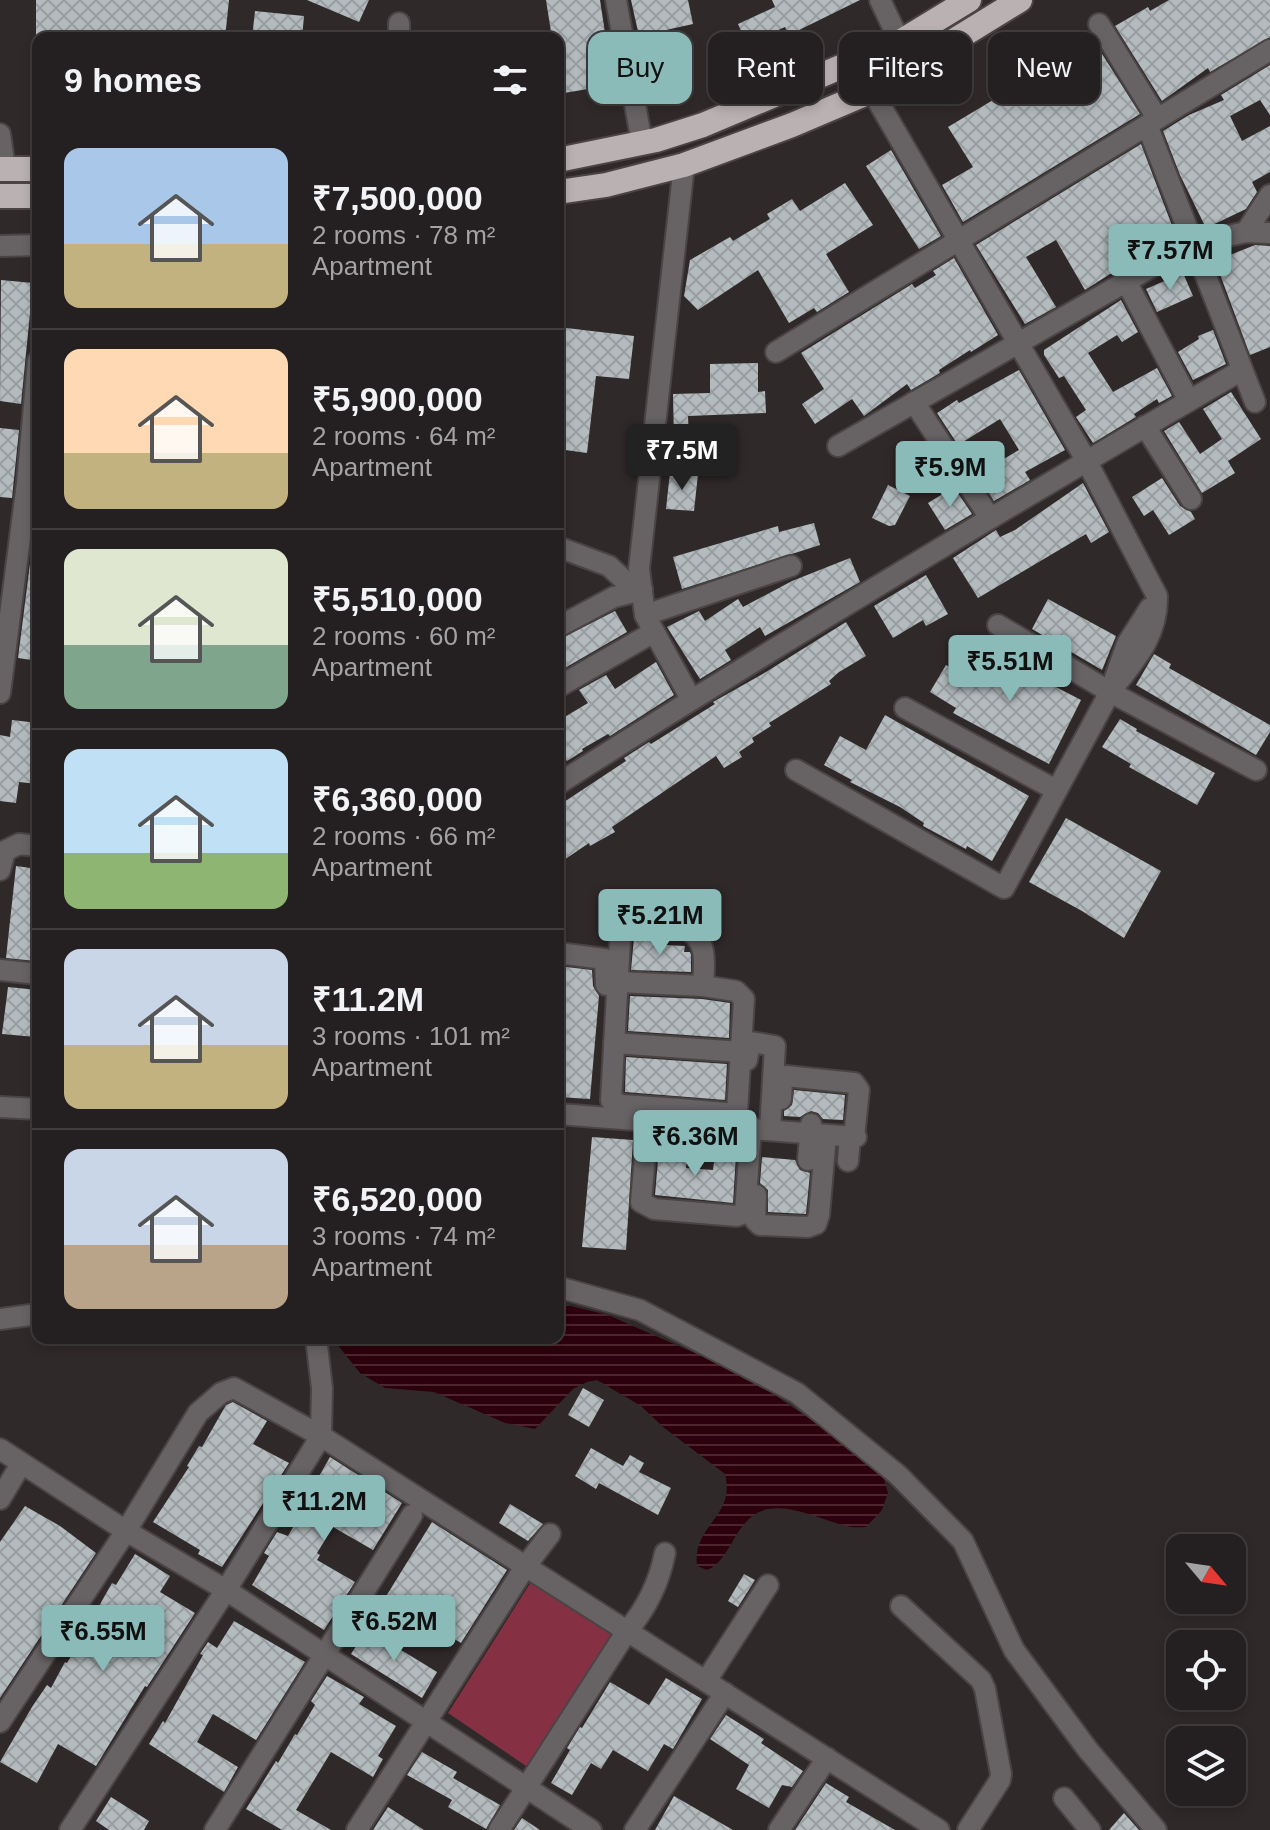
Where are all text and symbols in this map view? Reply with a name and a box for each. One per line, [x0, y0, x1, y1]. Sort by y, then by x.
chip: Buy [588, 32, 692, 104]
chip: Rent [708, 32, 823, 104]
chip: Filters [839, 32, 972, 104]
chip: New [988, 32, 1100, 104]
icon: filters [488, 58, 532, 102]
text: 9 homes [64, 61, 202, 99]
text: ₹7,500,000 [312, 179, 483, 217]
icon: home [128, 180, 224, 276]
text: 2 rooms · 78 m² [312, 220, 496, 250]
pin: ₹7.57M [1105, 224, 1235, 292]
text: ₹7.57M [1126, 235, 1214, 265]
text: Apartment [312, 251, 432, 281]
text: ₹5,900,000 [312, 380, 483, 418]
icon: home [128, 381, 224, 477]
text: 2 rooms · 64 m² [312, 421, 496, 451]
pin: ₹7.5M [626, 424, 738, 492]
text: ₹7.5M [646, 435, 718, 465]
pin: ₹5.9M [894, 441, 1006, 509]
text: Apartment [312, 452, 432, 482]
text: ₹5.9M [914, 452, 986, 482]
text: ₹5,510,000 [312, 580, 483, 618]
icon: home [128, 581, 224, 677]
text: 2 rooms · 60 m² [312, 621, 496, 651]
pin: ₹5.51M [945, 635, 1075, 703]
text: ₹5.51M [966, 646, 1054, 676]
text: Apartment [312, 652, 432, 682]
text: ₹6,360,000 [312, 780, 483, 818]
icon: home [128, 781, 224, 877]
text: 2 rooms · 66 m² [312, 821, 496, 851]
text: Apartment [312, 852, 432, 882]
pin: ₹5.21M [595, 889, 725, 957]
text: ₹5.21M [616, 900, 704, 930]
text: ₹11.2M [312, 980, 424, 1018]
icon: home [128, 981, 224, 1077]
text: 3 rooms · 101 m² [312, 1021, 510, 1051]
text: Apartment [312, 1052, 432, 1082]
pin: ₹6.36M [630, 1110, 760, 1178]
text: ₹6.36M [651, 1121, 739, 1151]
text: ₹6,520,000 [312, 1180, 483, 1218]
icon: home [128, 1181, 224, 1277]
text: 3 rooms · 74 m² [312, 1221, 496, 1251]
text: Apartment [312, 1252, 432, 1282]
pin: ₹11.2M [259, 1475, 389, 1543]
text: ₹11.2M [281, 1486, 367, 1516]
north arrow [1166, 1534, 1246, 1614]
map controls [1166, 1534, 1246, 1806]
pin: ₹6.52M [329, 1595, 459, 1663]
pin: ₹6.55M [38, 1605, 168, 1673]
text: ₹6.52M [350, 1606, 438, 1636]
text: ₹6.55M [59, 1616, 147, 1646]
button: locate [1166, 1630, 1246, 1710]
button: layers [1166, 1726, 1246, 1806]

